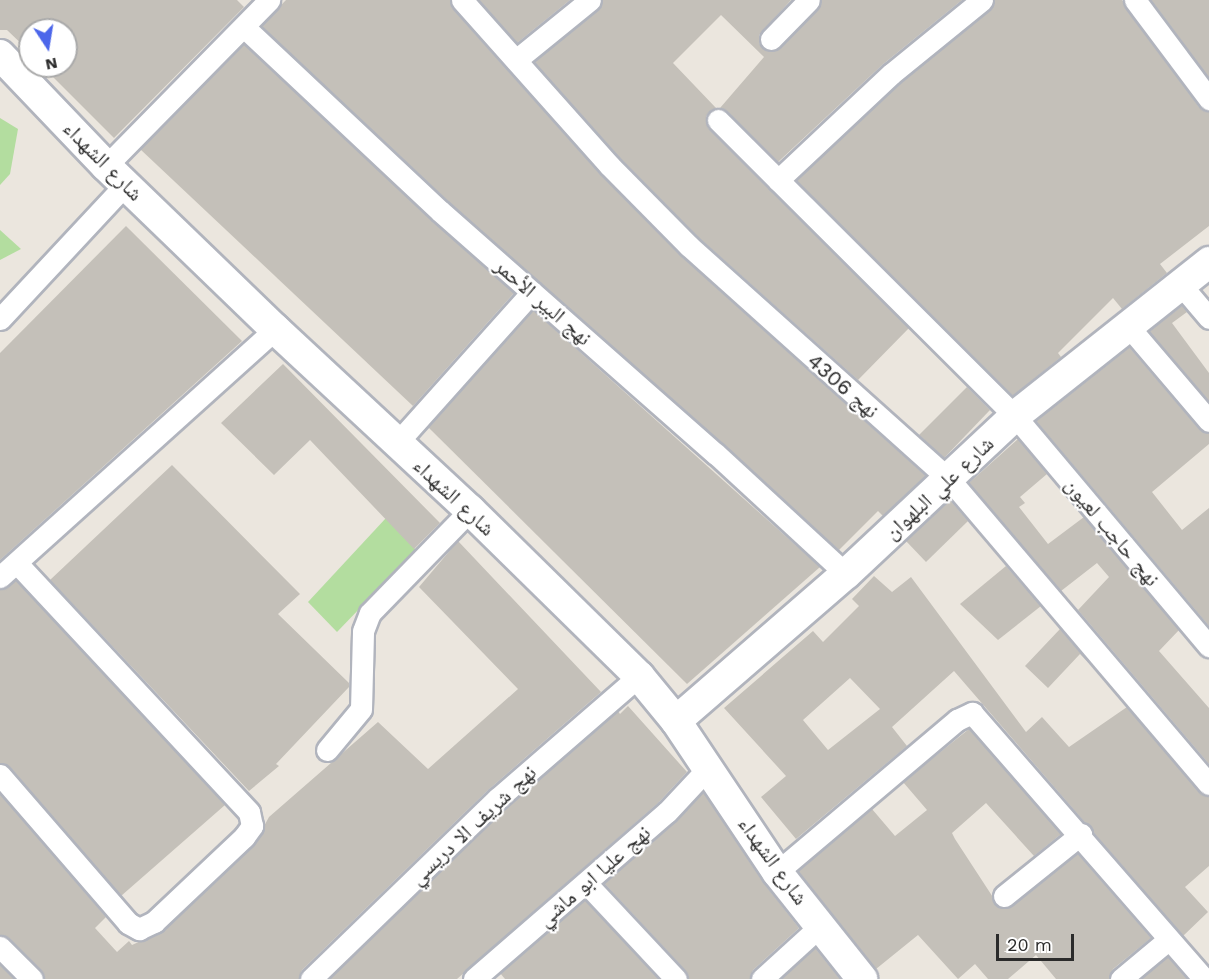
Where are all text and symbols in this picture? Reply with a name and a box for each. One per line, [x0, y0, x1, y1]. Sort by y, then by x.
north arrow [18, 18, 78, 78]
text: N [44, 54, 59, 75]
street label: شارع الشهداء [58, 116, 148, 206]
street label: نهج البير الأحمر [489, 253, 597, 351]
street label: نهج 4306 [802, 348, 884, 424]
street label: شارع علي البلهوان [879, 431, 999, 545]
street label: شارع الشهداء [408, 453, 500, 541]
street label: نهج حاجب لعيون [1059, 473, 1165, 591]
street label: نهج شريف الا دريسي [404, 760, 542, 890]
street label: شارع الشهداء [733, 812, 813, 910]
street label: نهج عليا ابو ماشي [532, 820, 656, 932]
scale bar [999, 922, 1077, 960]
text: 20 m [1007, 934, 1052, 955]

